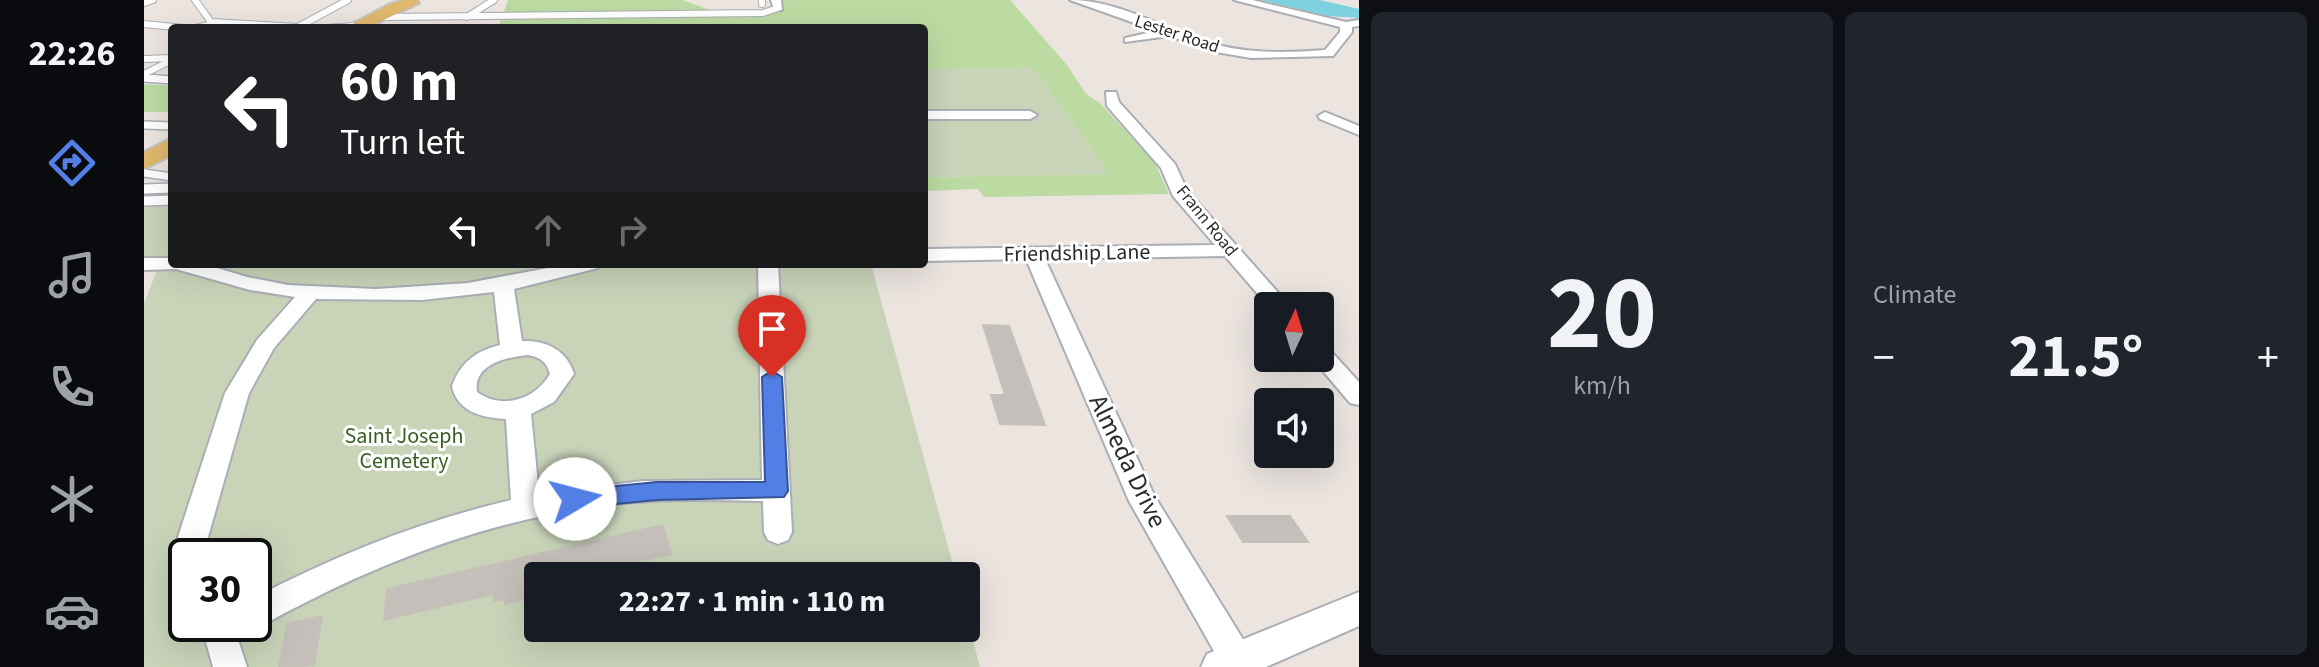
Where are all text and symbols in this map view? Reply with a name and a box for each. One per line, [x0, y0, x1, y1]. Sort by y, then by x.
street label: Lester Road [1131, 9, 1223, 59]
text: 22:26 [29, 28, 115, 79]
text: 60 m [340, 43, 458, 122]
icon: left [208, 56, 312, 160]
text: Turn left [340, 117, 465, 168]
icon: directions [44, 135, 100, 191]
street label: Frann Road [1170, 180, 1244, 262]
icon: left [442, 208, 486, 252]
icon: ahead [526, 208, 570, 252]
icon: right [610, 208, 654, 252]
street label: Friendship Lane [1003, 236, 1151, 270]
text: 20 [1547, 241, 1657, 389]
icon: music [44, 247, 100, 303]
text: Climate [1873, 276, 1957, 313]
north arrow [1254, 292, 1334, 372]
map controls [1254, 292, 1334, 468]
pin [738, 295, 806, 377]
icon: arrive [750, 307, 794, 351]
text: 21.5° [2009, 315, 2143, 400]
text: − [1873, 327, 1895, 390]
text: + [2257, 327, 2279, 390]
icon: phone [44, 359, 100, 415]
text: km/h [1573, 367, 1631, 404]
street label: Almeda Drive [1080, 388, 1176, 534]
button: sound [1254, 388, 1334, 468]
park label: Saint Joseph Cemetery [345, 420, 463, 477]
position arrow [533, 457, 617, 541]
icon: climate [44, 471, 100, 527]
speed limit sign: 30 [168, 538, 272, 642]
text: 22:27 · 1 min · 110 m [619, 580, 885, 623]
icon: car [44, 583, 100, 639]

